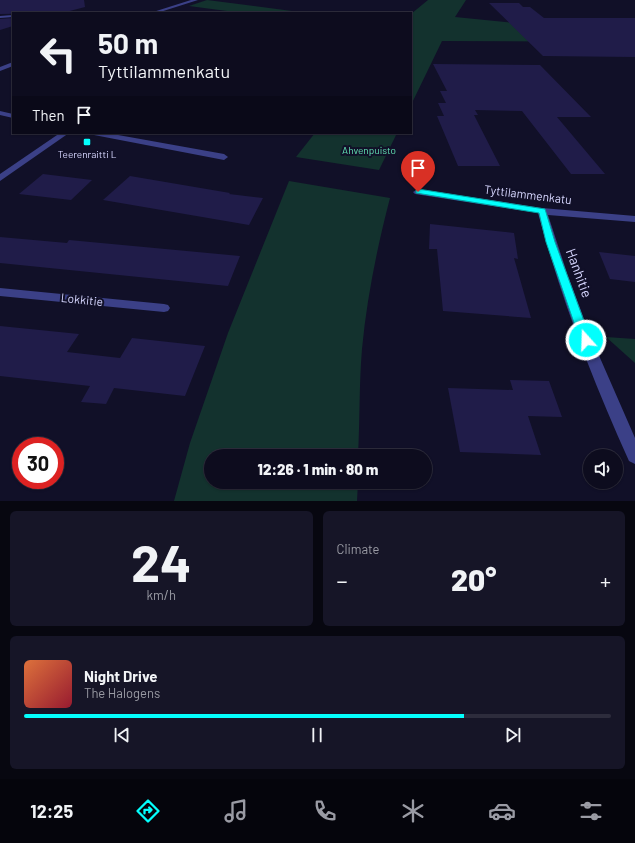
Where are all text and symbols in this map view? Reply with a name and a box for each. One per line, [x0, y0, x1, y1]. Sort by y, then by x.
text: 50 m [98, 26, 158, 60]
icon: left [32, 28, 84, 80]
text: Tyttilammenkatu [98, 60, 230, 82]
icon: arrive [73, 104, 95, 126]
text: Then [32, 106, 65, 124]
marker: Teerenraitti L [82, 137, 92, 147]
park label: Ahvenpuisto [342, 144, 396, 156]
place label: Teerenraitti L [58, 148, 117, 160]
pin [401, 151, 435, 192]
icon: arrive [407, 157, 429, 179]
street label: Tyttilammenkatu [484, 182, 573, 206]
street label: Hanhitie [563, 246, 596, 300]
street label: Lokkitie [60, 290, 104, 308]
position arrow [565, 319, 607, 361]
speed limit sign: 30 [12, 437, 64, 489]
map controls [583, 449, 623, 489]
button: sound [583, 449, 623, 489]
text: 12:26 · 1 min · 80 m [258, 460, 378, 478]
text: 24 [131, 530, 192, 592]
text: Climate [337, 541, 380, 557]
text: 20° [451, 561, 496, 597]
text: − [337, 567, 348, 593]
text: + [600, 567, 611, 593]
text: km/h [147, 587, 176, 603]
text: Night Drive [84, 667, 157, 685]
text: The Halogens [84, 685, 160, 701]
icon: previous [111, 724, 133, 746]
icon: pause [306, 724, 328, 746]
icon: next [502, 724, 524, 746]
icon: directions [134, 797, 162, 825]
icon: music [222, 797, 250, 825]
icon: phone [311, 797, 339, 825]
icon: climate [399, 797, 427, 825]
icon: car [488, 797, 516, 825]
icon: filters [577, 797, 605, 825]
text: 12:25 [30, 800, 73, 822]

